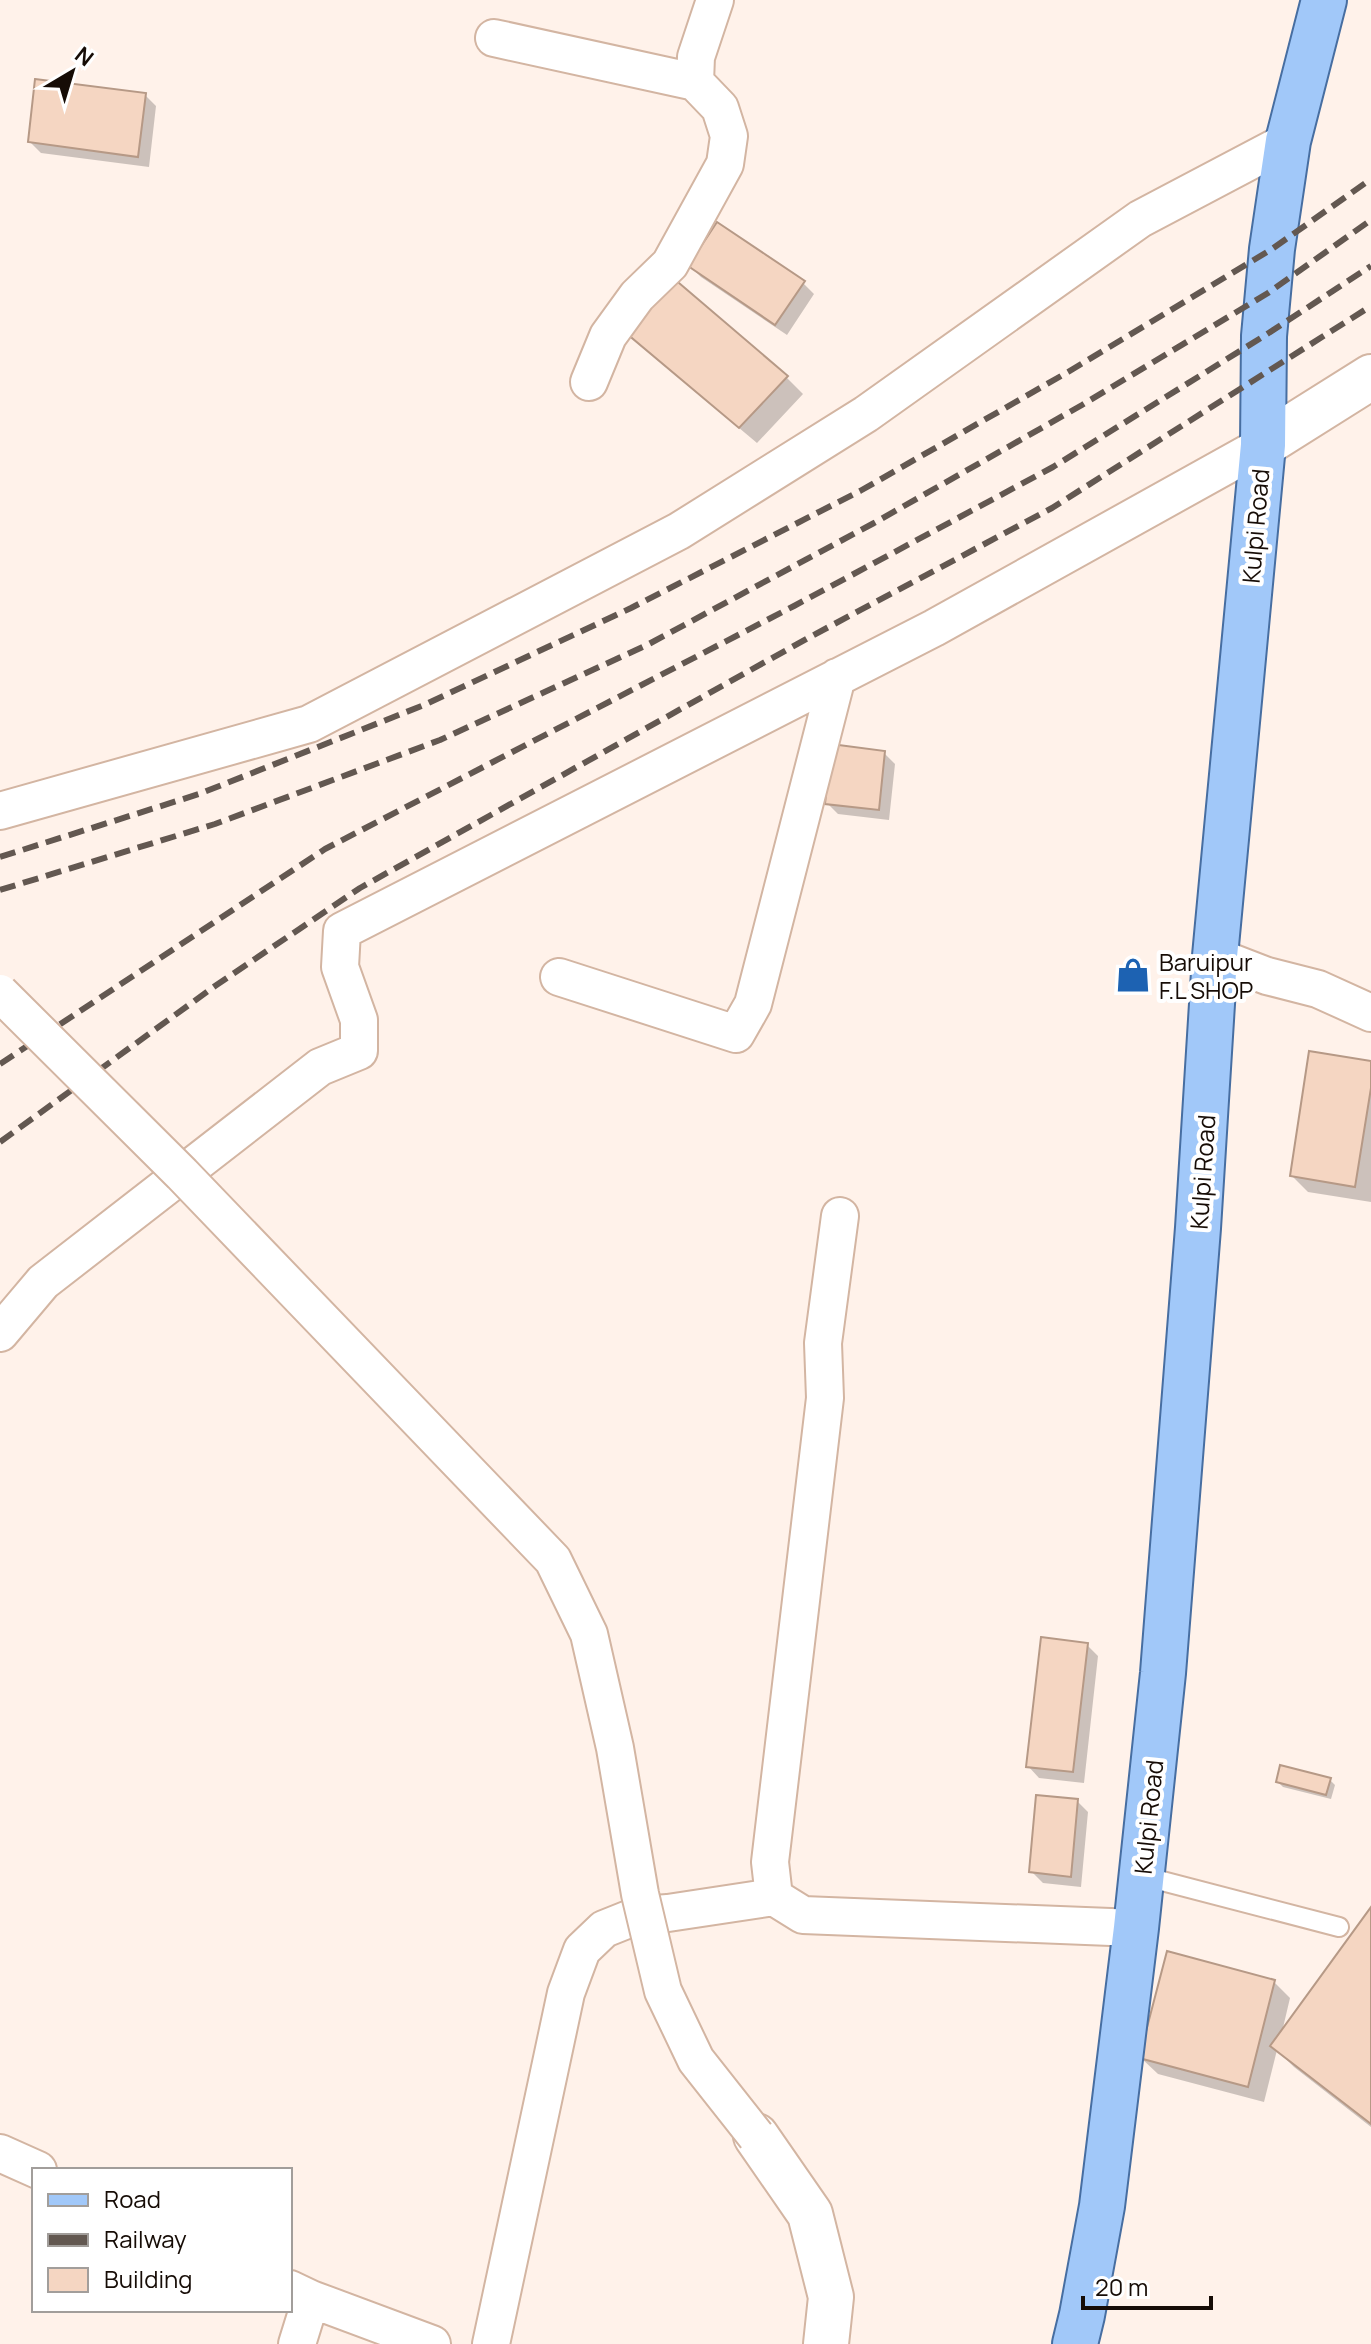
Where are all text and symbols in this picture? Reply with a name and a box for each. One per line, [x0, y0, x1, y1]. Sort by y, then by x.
north arrow [32, 32, 112, 112]
text: N [69, 40, 100, 73]
street label: Kulpi Road [1234, 467, 1276, 585]
place label: Baruipur F.L SHOP [1159, 945, 1253, 1006]
shop icon: Baruipur F.L SHOP [1114, 956, 1152, 994]
street label: Kulpi Road [1182, 1114, 1222, 1230]
street label: Kulpi Road [1126, 1758, 1170, 1876]
legend [32, 2168, 292, 2312]
text: Road [104, 2182, 161, 2215]
text: Railway [104, 2222, 187, 2255]
scale bar [1083, 2260, 1211, 2310]
text: Building [104, 2262, 192, 2295]
text: 20 m [1095, 2270, 1148, 2303]

